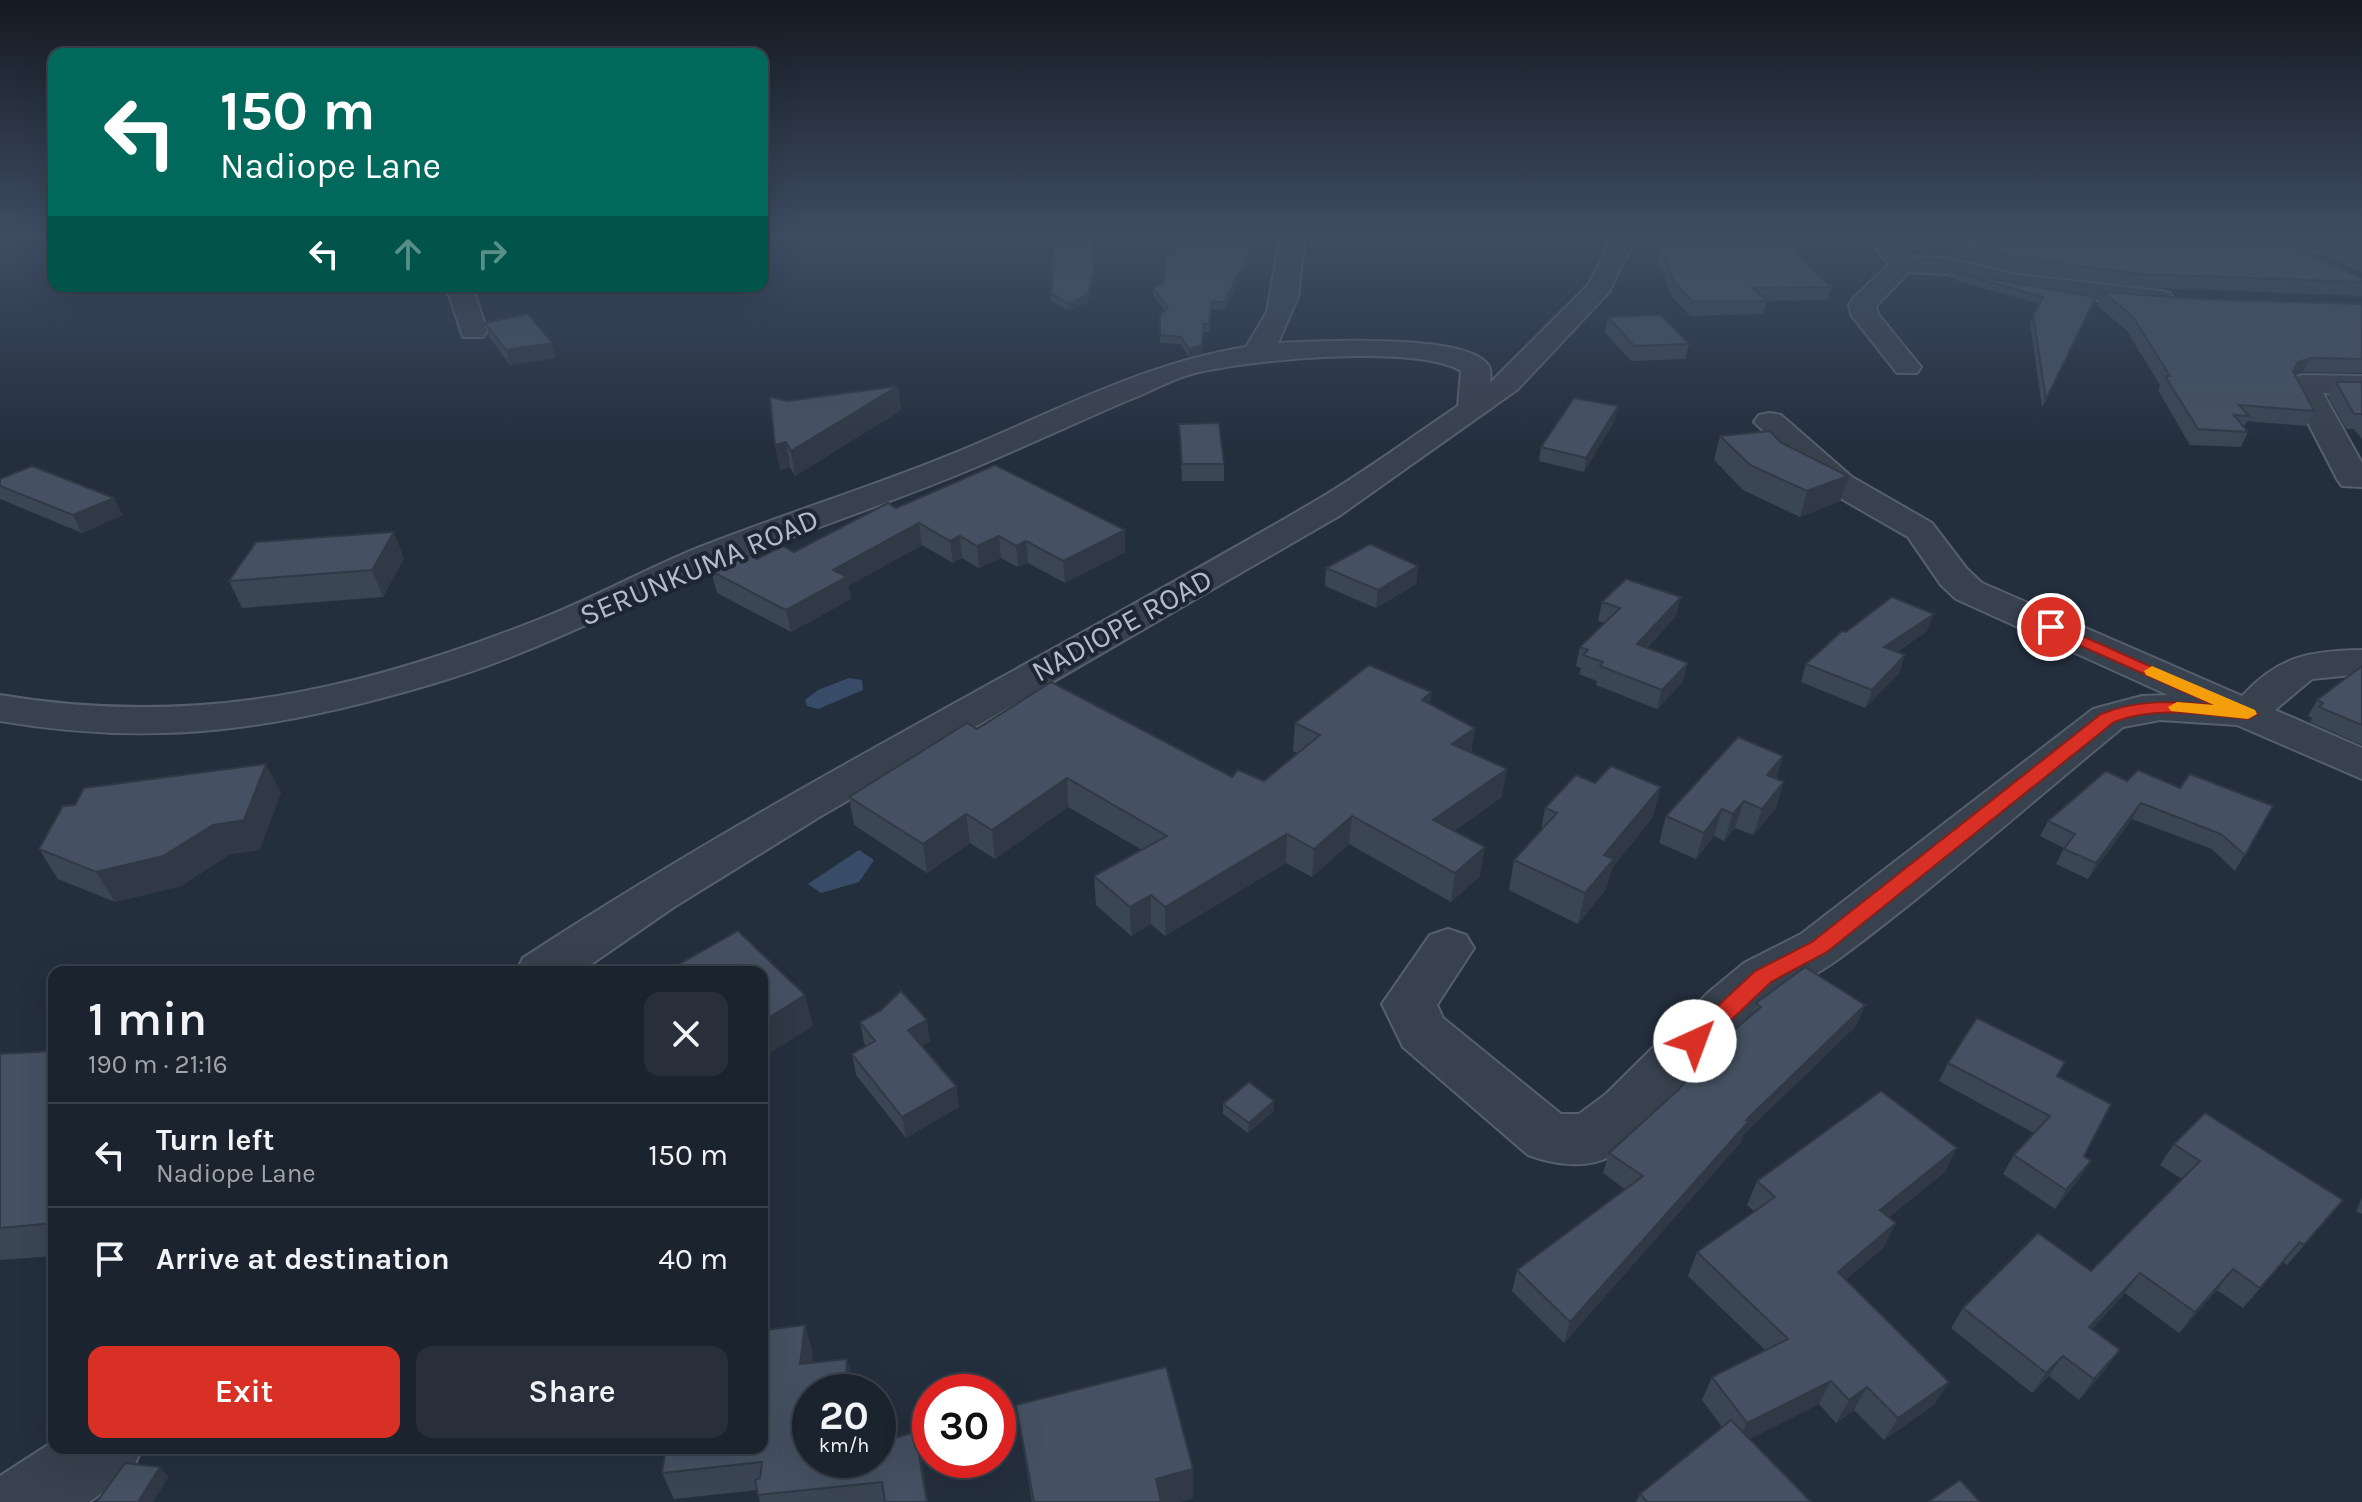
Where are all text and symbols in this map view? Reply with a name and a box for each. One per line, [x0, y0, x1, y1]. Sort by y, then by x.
text: 150 m [220, 78, 375, 143]
icon: left [88, 80, 192, 184]
text: Nadiope Lane [220, 145, 441, 187]
icon: left [302, 232, 346, 276]
icon: ahead [386, 232, 430, 276]
icon: right [470, 232, 514, 276]
street label: SERUNKUMA ROAD [574, 500, 824, 634]
street label: NADIOPE ROAD [1026, 561, 1218, 689]
pin [2017, 593, 2085, 661]
icon: arrive [2029, 605, 2073, 649]
text: 1 min [88, 991, 207, 1047]
button: close [644, 992, 728, 1076]
position arrow [1653, 999, 1737, 1083]
text: 190 m · 21:16 [88, 1049, 228, 1080]
text: Turn left [156, 1122, 274, 1158]
icon: left [88, 1133, 132, 1177]
text: 150 m [648, 1137, 728, 1173]
text: Nadiope Lane [156, 1158, 316, 1189]
icon: arrive [88, 1237, 132, 1281]
text: Arrive at destination [156, 1241, 450, 1277]
text: 40 m [658, 1241, 728, 1277]
button: Exit [88, 1346, 400, 1438]
button: Share [416, 1346, 728, 1438]
speed limit sign: 30 [912, 1374, 1016, 1478]
text: 20 [819, 1392, 869, 1439]
text: km/h [819, 1434, 869, 1457]

